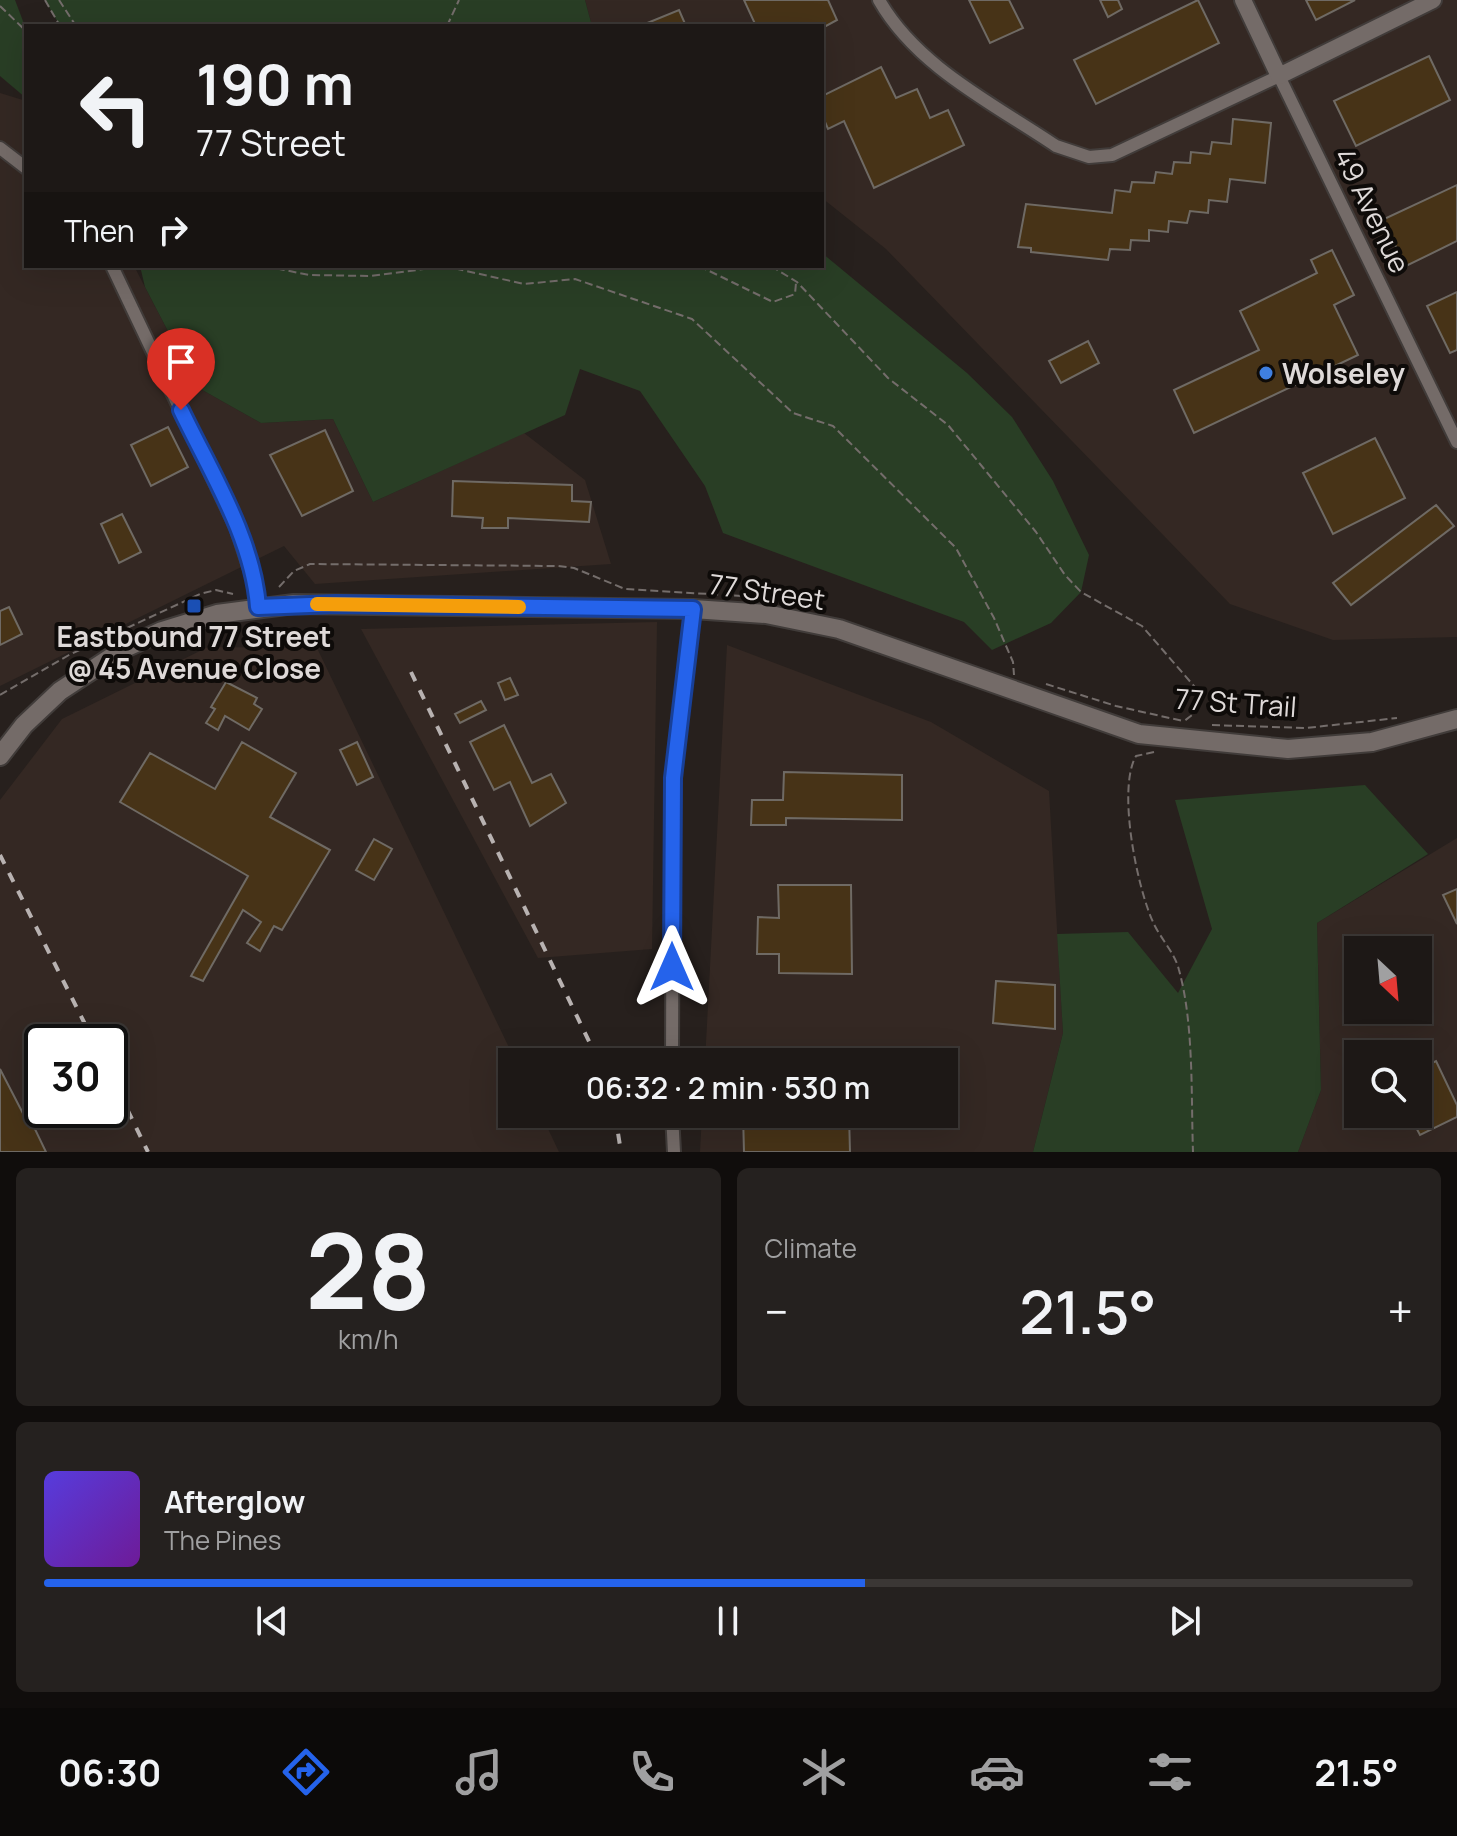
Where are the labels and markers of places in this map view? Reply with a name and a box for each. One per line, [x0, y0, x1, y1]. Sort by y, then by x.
pin [147, 328, 215, 410]
place label: Wolseley [1282, 354, 1405, 392]
marker: Wolseley [1257, 364, 1275, 382]
marker: Eastbound 77 Street @ 45 Avenue Close [185, 597, 203, 615]
place label: Eastbound 77 Street @ 45 Avenue Close [57, 617, 331, 687]

